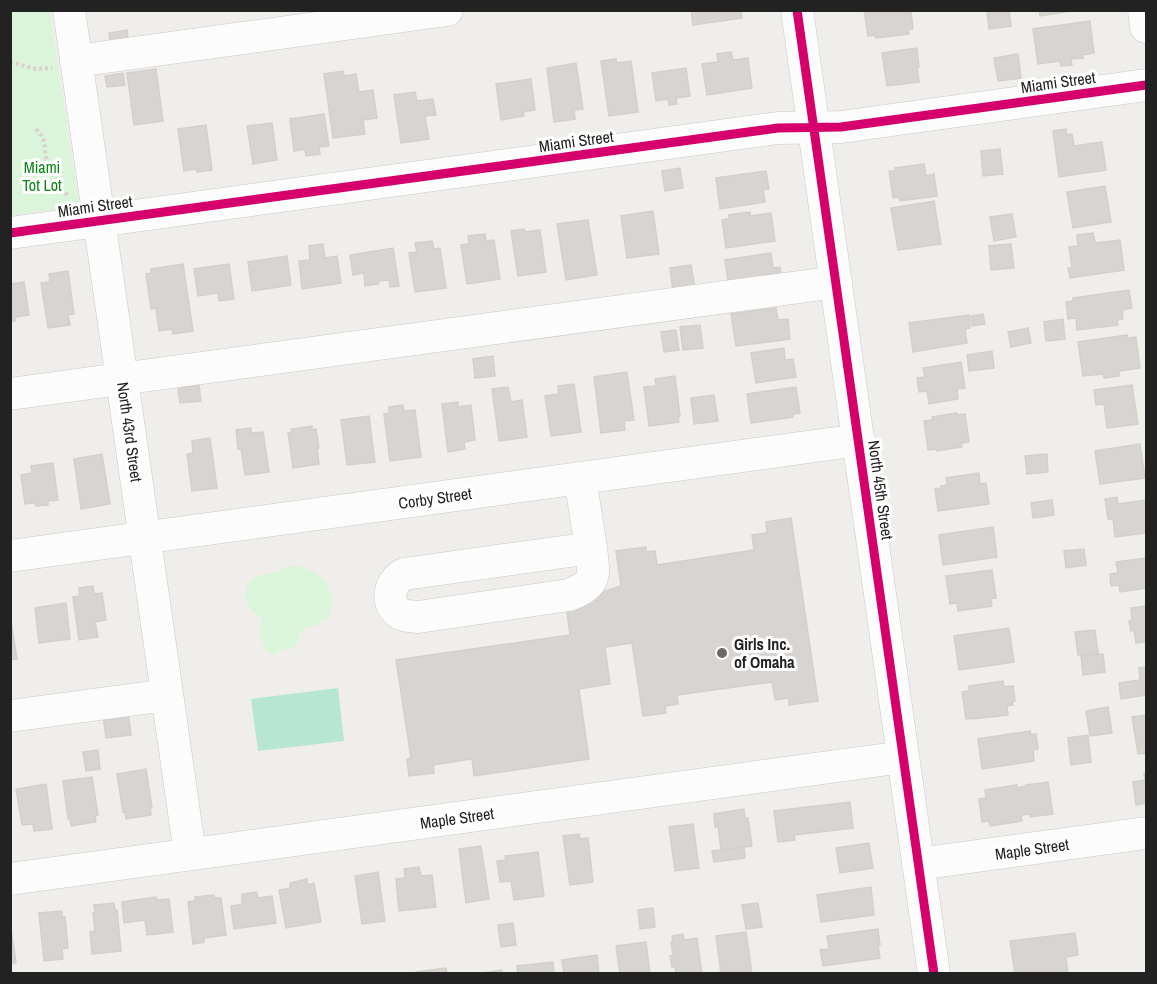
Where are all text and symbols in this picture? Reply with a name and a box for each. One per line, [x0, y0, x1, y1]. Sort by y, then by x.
street label: Miami Street [1019, 66, 1097, 98]
street label: Miami Street [537, 125, 615, 157]
park label: Miami Tot Lot [22, 156, 62, 196]
street label: Miami Street [56, 190, 134, 222]
street label: North 43rd Street [112, 381, 148, 484]
street label: North 45th Street [863, 439, 899, 541]
street label: Corby Street [397, 482, 473, 514]
place label: Girls Inc. of Omaha [734, 633, 795, 673]
marker: Girls Inc. of Omaha [715, 646, 729, 660]
street label: Maple Street [419, 802, 496, 834]
street label: Maple Street [994, 833, 1071, 865]

